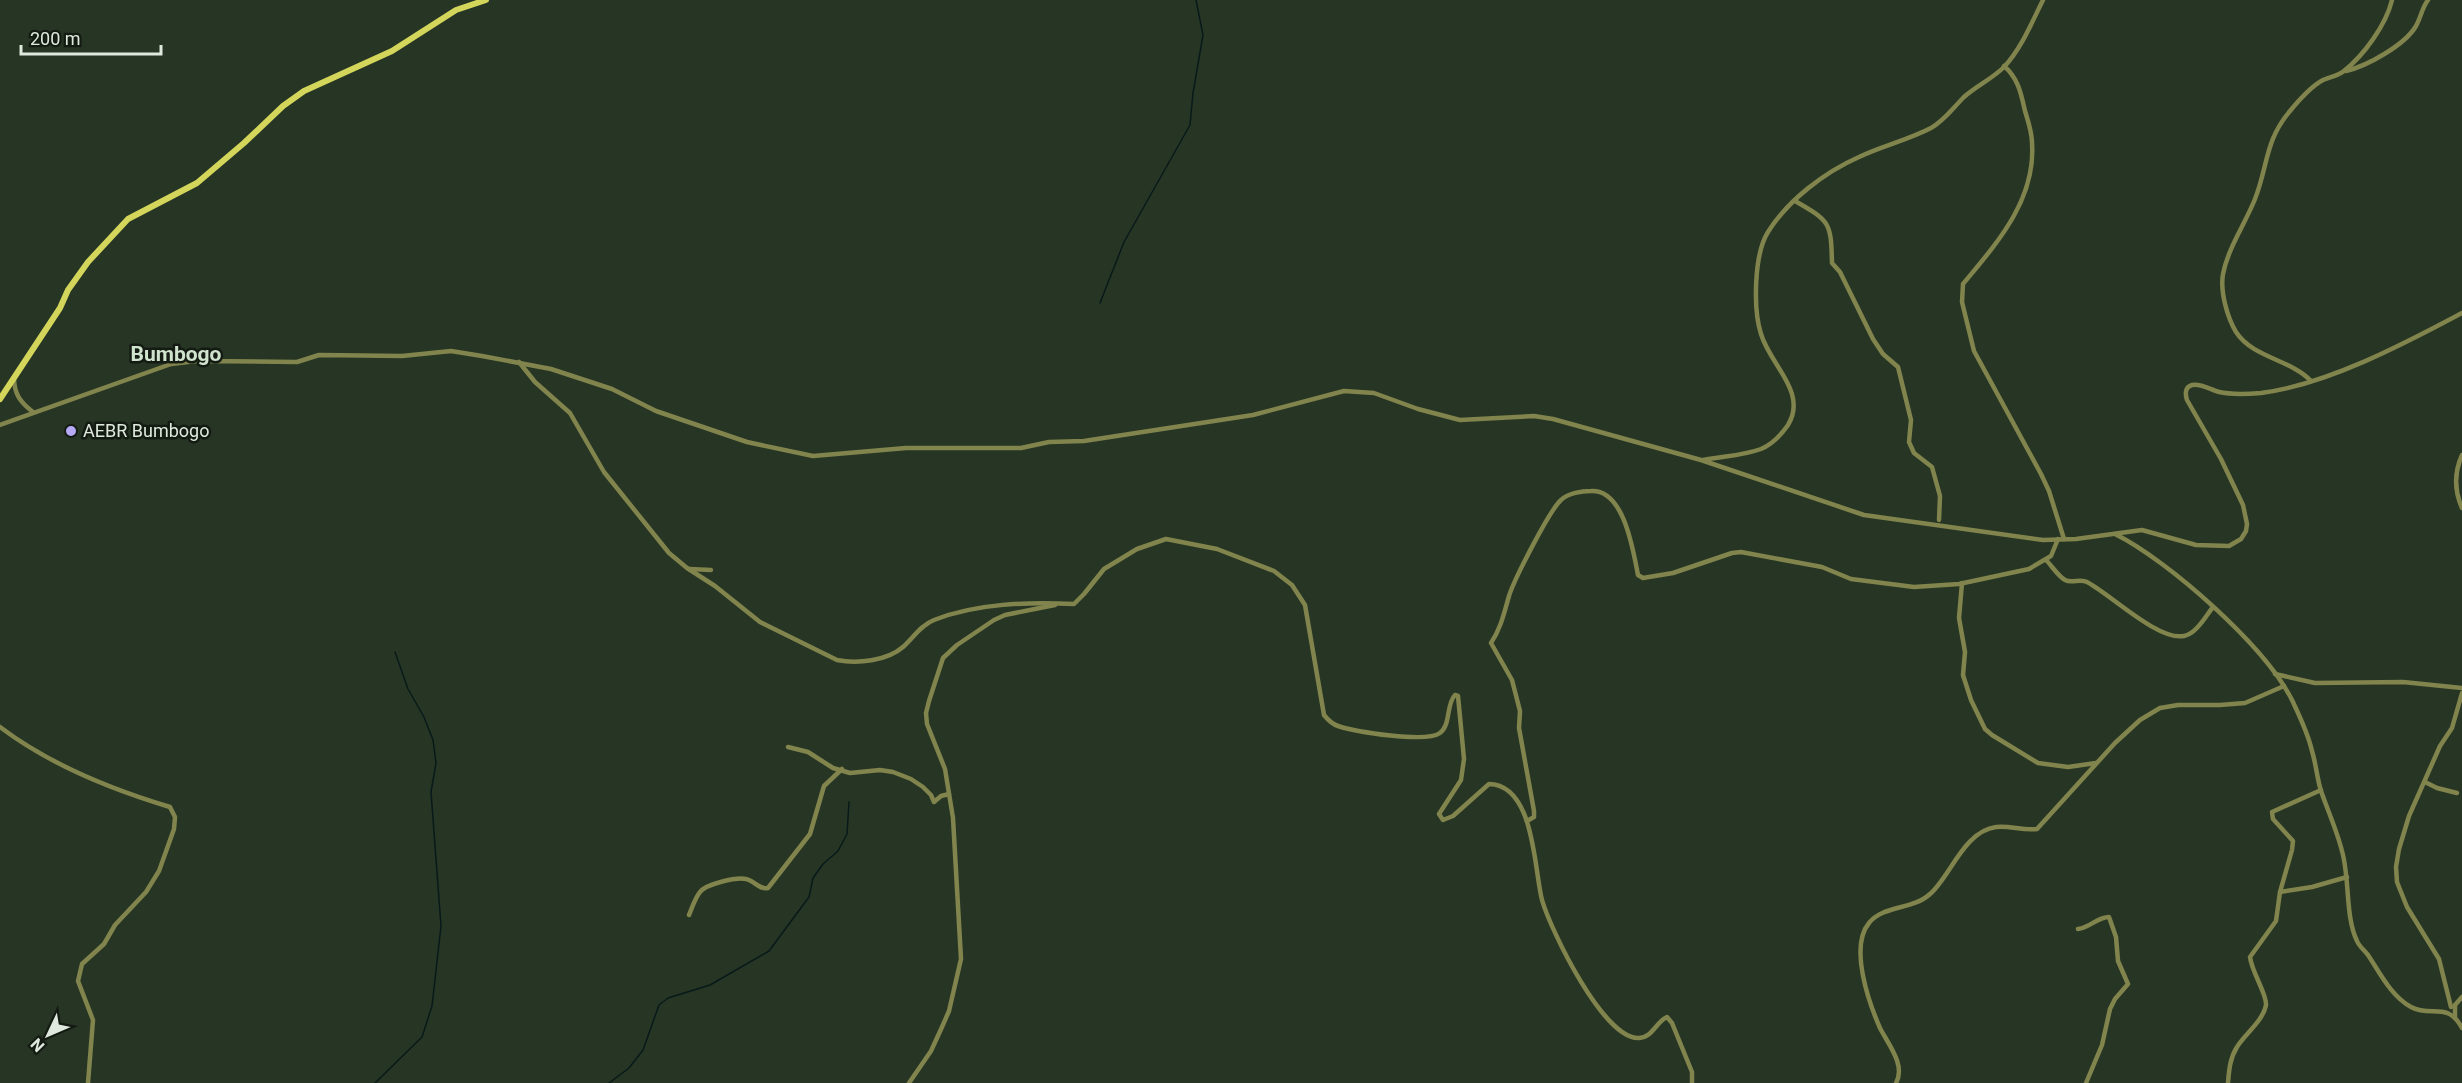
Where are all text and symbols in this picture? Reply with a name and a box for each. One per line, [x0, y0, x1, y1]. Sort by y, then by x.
scale bar [21, 18, 160, 56]
text: 200 m [30, 28, 81, 49]
district label: Bumbogo [131, 342, 222, 366]
place label: AEBR Bumbogo [83, 420, 209, 441]
marker: AEBR Bumbogo [64, 424, 78, 438]
north arrow [18, 1005, 78, 1065]
text: N [27, 1034, 48, 1056]

